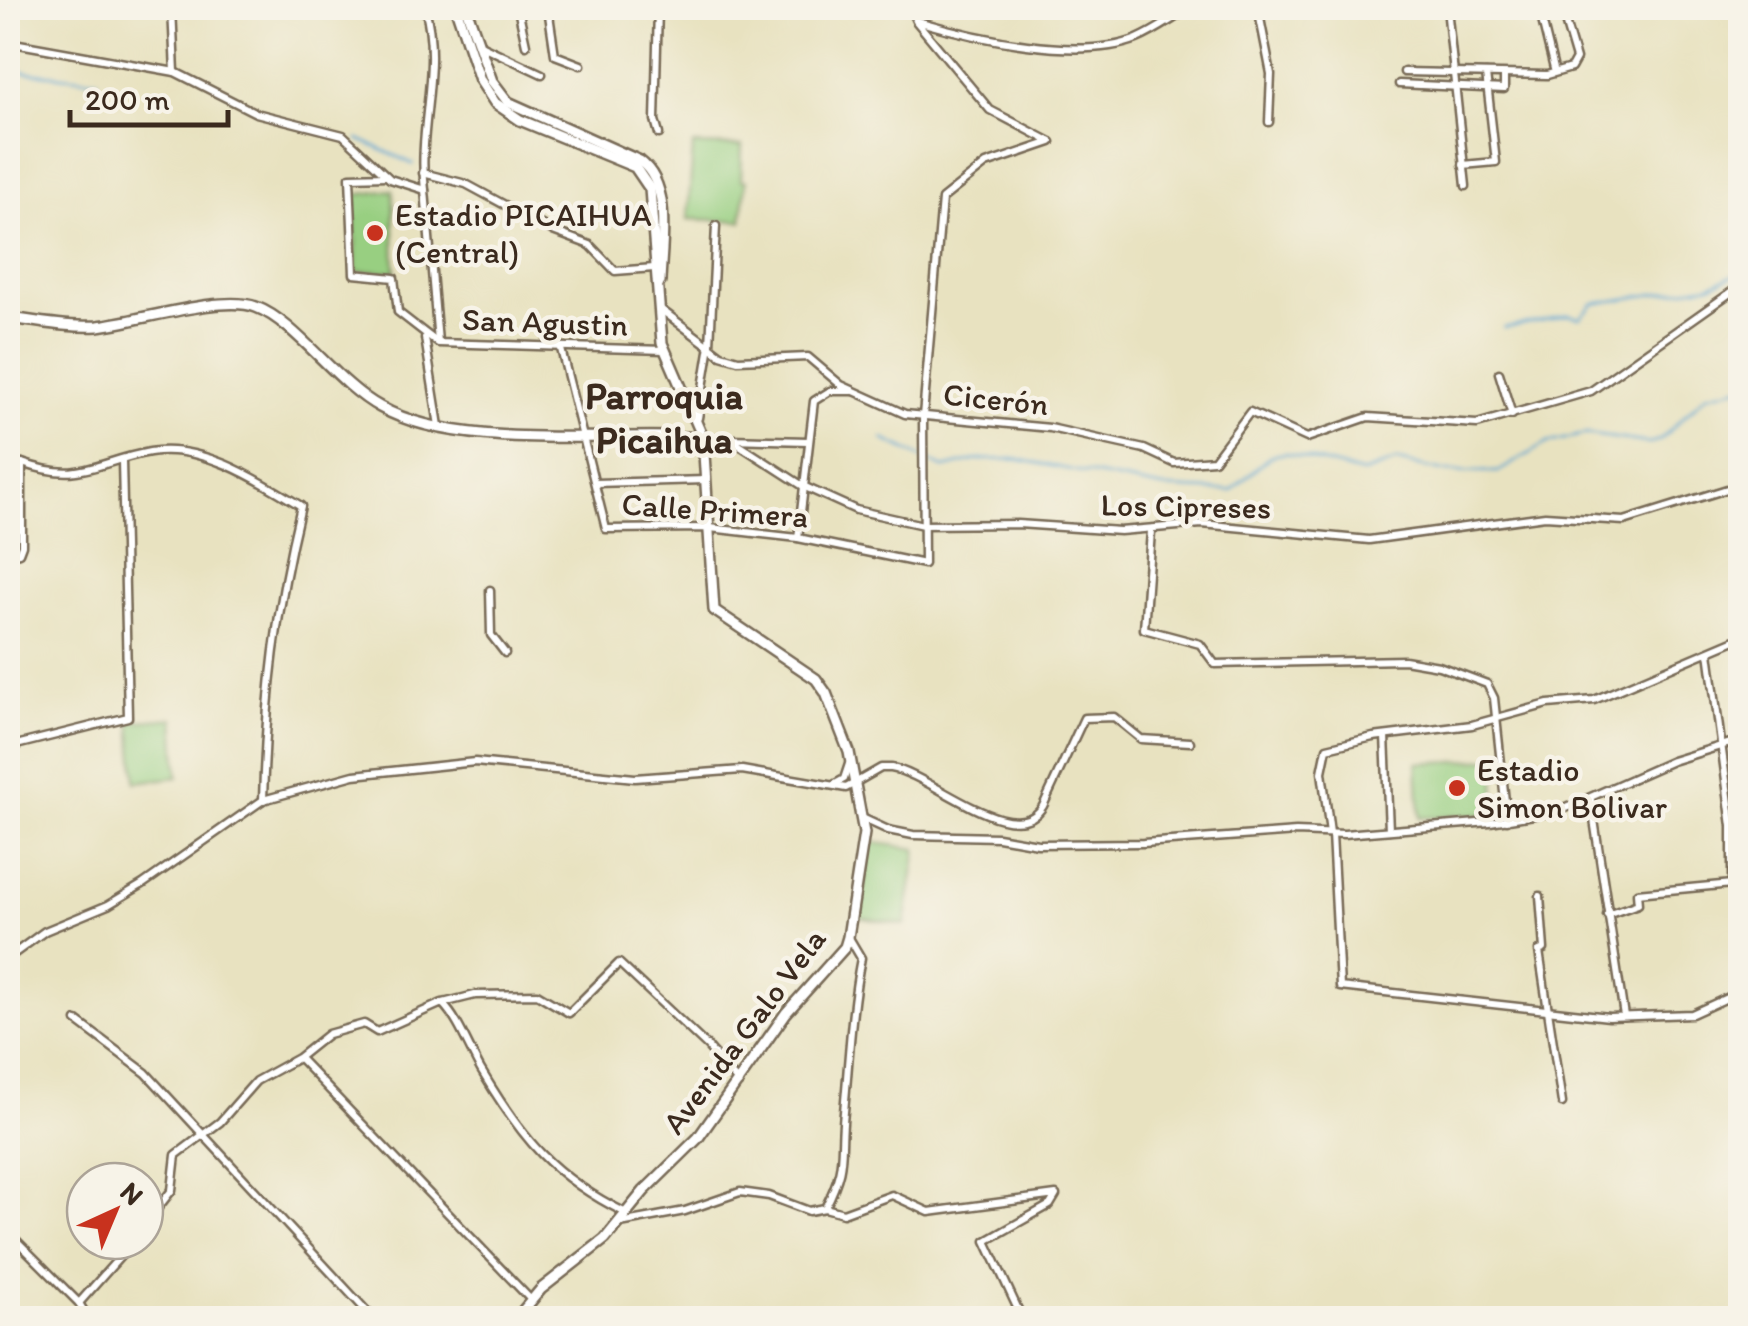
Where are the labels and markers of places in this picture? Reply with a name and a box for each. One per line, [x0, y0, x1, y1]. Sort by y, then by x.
place label: Estadio PICAIHUA (Central) [395, 196, 652, 271]
marker: Estadio PICAIHUA (Central) [364, 222, 386, 244]
place label: Estadio Simon Bolivar [1477, 751, 1667, 826]
marker: Estadio Simon Bolivar [1446, 777, 1468, 799]

